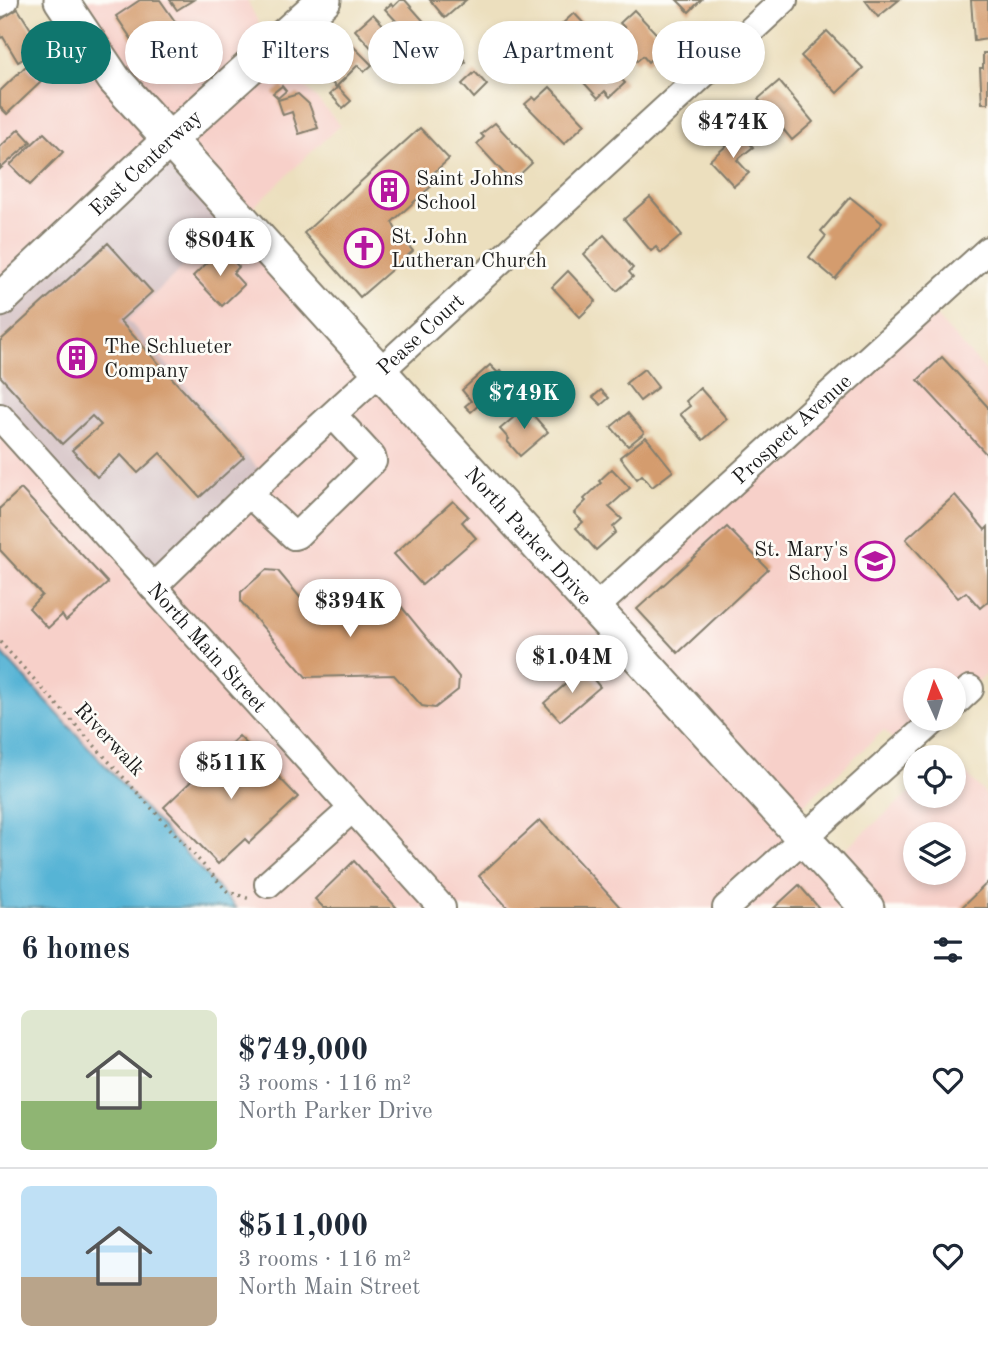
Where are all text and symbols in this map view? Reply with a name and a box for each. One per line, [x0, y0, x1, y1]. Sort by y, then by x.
chip: Buy [21, 21, 111, 84]
chip: Rent [125, 21, 223, 84]
chip: Filters [237, 21, 354, 84]
chip: New [368, 21, 464, 84]
chip: Apartment [478, 21, 638, 84]
chip: House [652, 21, 765, 84]
pin: $474K [684, 100, 782, 160]
street label: East Centerway [86, 107, 206, 221]
text: $474K [697, 111, 769, 134]
building icon: Saint Johns School [368, 169, 410, 211]
place label: Saint Johns School [416, 169, 523, 214]
pin: $804K [171, 218, 269, 278]
church icon: St. John Lutheran Church [343, 227, 385, 269]
place label: St. John Lutheran Church [391, 227, 547, 272]
text: $804K [184, 229, 256, 252]
street label: Pease Court [374, 290, 469, 380]
building icon: The Schlueter Company [56, 337, 98, 379]
place label: The Schlueter Company [104, 337, 232, 382]
street label: Prospect Avenue [729, 371, 856, 489]
pin: $749K [475, 372, 573, 431]
text: $749K [488, 382, 560, 405]
street label: North Parker Drive [460, 464, 595, 610]
place label: St. Mary's School [754, 540, 848, 585]
school or university icon: St. Mary's School [854, 540, 896, 582]
street label: North Main Street [143, 579, 270, 717]
pin: $394K [301, 580, 399, 639]
text: $394K [314, 590, 386, 613]
pin: $1.04M [515, 636, 629, 695]
text: $1.04M [532, 646, 612, 669]
north arrow [903, 668, 966, 732]
map controls [903, 668, 966, 885]
street label: Riverwalk [70, 699, 148, 781]
pin: $511K [182, 742, 280, 801]
button: locate [903, 745, 966, 808]
text: $511K [195, 752, 267, 775]
button: layers [903, 822, 966, 885]
icon: filters [929, 931, 967, 969]
text: 6 homes [21, 935, 130, 965]
text: $749,000 [238, 1036, 368, 1066]
icon: home [77, 1038, 161, 1122]
icon: heart [929, 1061, 967, 1099]
text: 3 rooms · 116 m² [238, 1072, 411, 1095]
text: North Parker Drive [238, 1100, 433, 1123]
text: $511,000 [238, 1212, 368, 1242]
icon: home [77, 1214, 161, 1298]
icon: heart [929, 1237, 967, 1275]
text: 3 rooms · 116 m² [238, 1248, 411, 1271]
text: North Main Street [238, 1276, 420, 1299]

